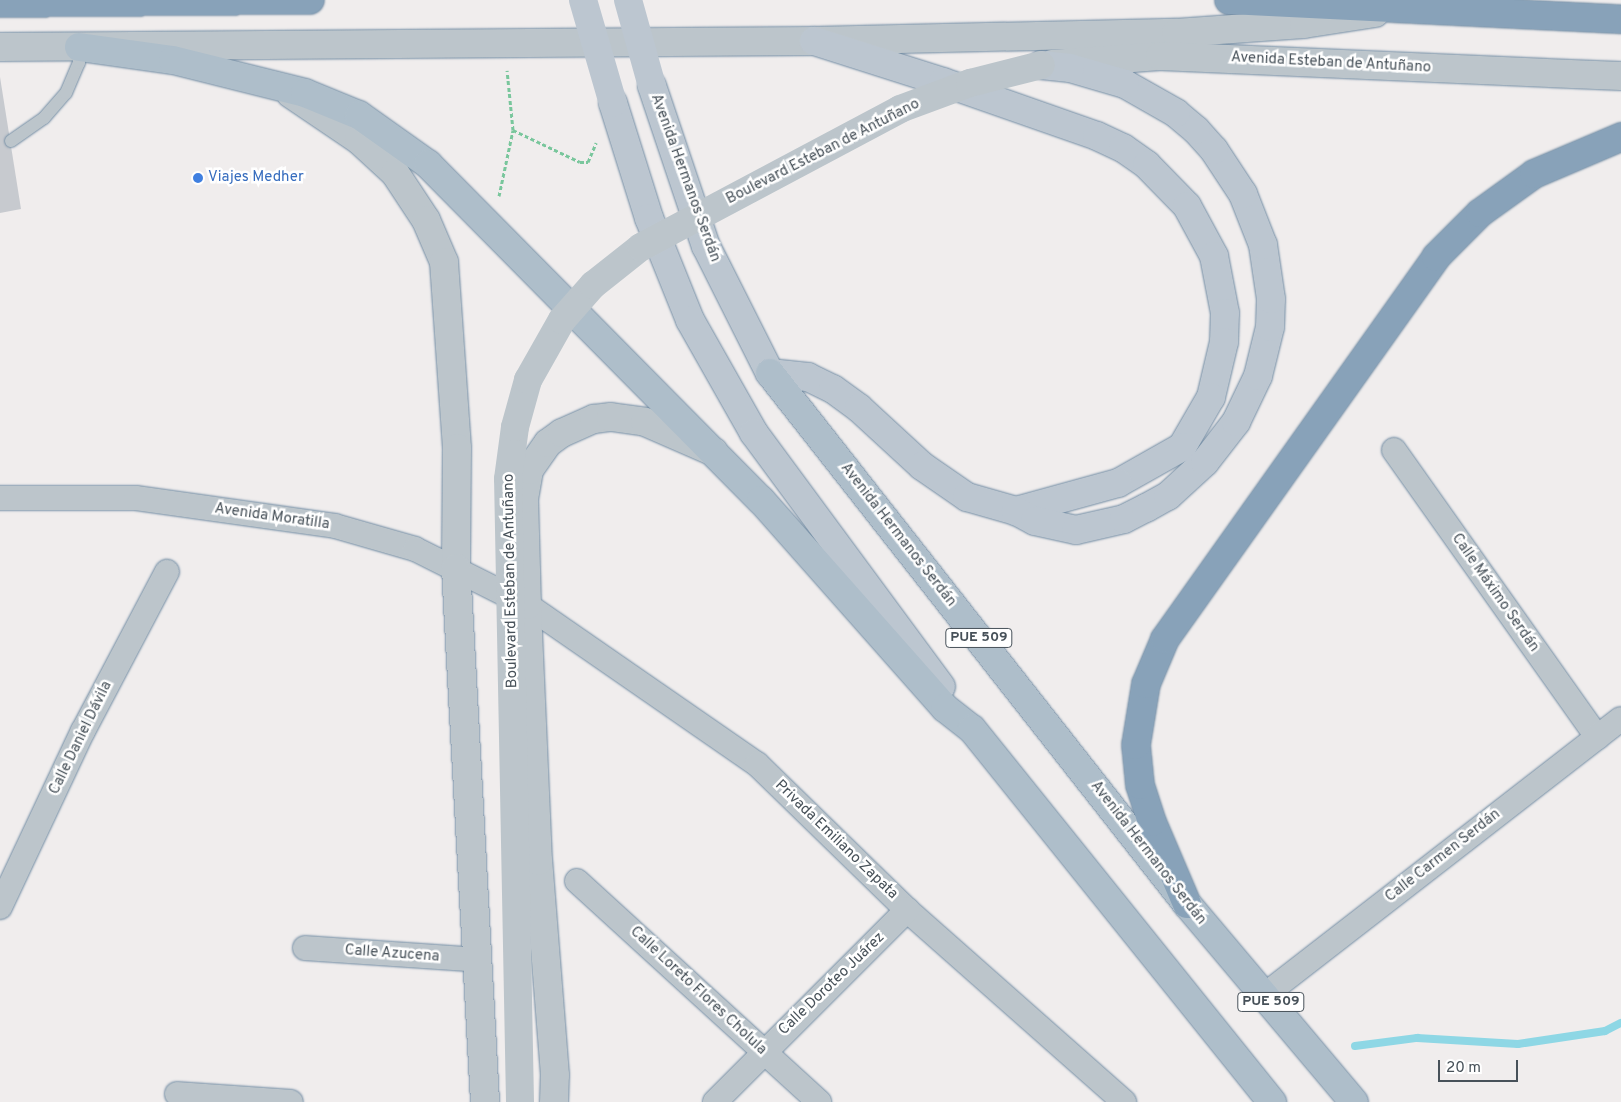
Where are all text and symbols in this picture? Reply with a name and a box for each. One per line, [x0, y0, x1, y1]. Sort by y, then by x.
street label: Avenida Esteban de Antuñano [1230, 49, 1432, 77]
street label: Avenida Hermanos Serdán [646, 92, 724, 264]
street label: Boulevard Esteban de Antuñano [723, 95, 923, 209]
place label: Viajes Medher [208, 169, 304, 187]
marker: Viajes Medher [192, 172, 204, 184]
street label: Avenida Hermanos Serdán [836, 460, 960, 610]
street label: Boulevard Esteban de Antuñano [500, 473, 522, 689]
street label: Avenida Moratilla [213, 500, 331, 534]
street label: Calle Máximo Serdán [1447, 530, 1543, 656]
road number: PUE 509 [945, 626, 1013, 650]
street label: Calle Daniel Dávila [46, 678, 116, 798]
street label: Privada Emiliano Zapata [771, 777, 901, 903]
street label: Avenida Hermanos Serdán [1086, 778, 1210, 928]
street label: Calle Carmen Serdán [1382, 806, 1504, 906]
street label: Calle Loreto Flores Cholula [626, 923, 770, 1059]
street label: Calle Doroteo Juárez [775, 929, 889, 1039]
street label: Calle Azucena [344, 942, 440, 966]
road number: PUE 509 [1237, 990, 1305, 1014]
scale bar [1441, 1050, 1521, 1082]
text: 20 m [1446, 1059, 1481, 1078]

